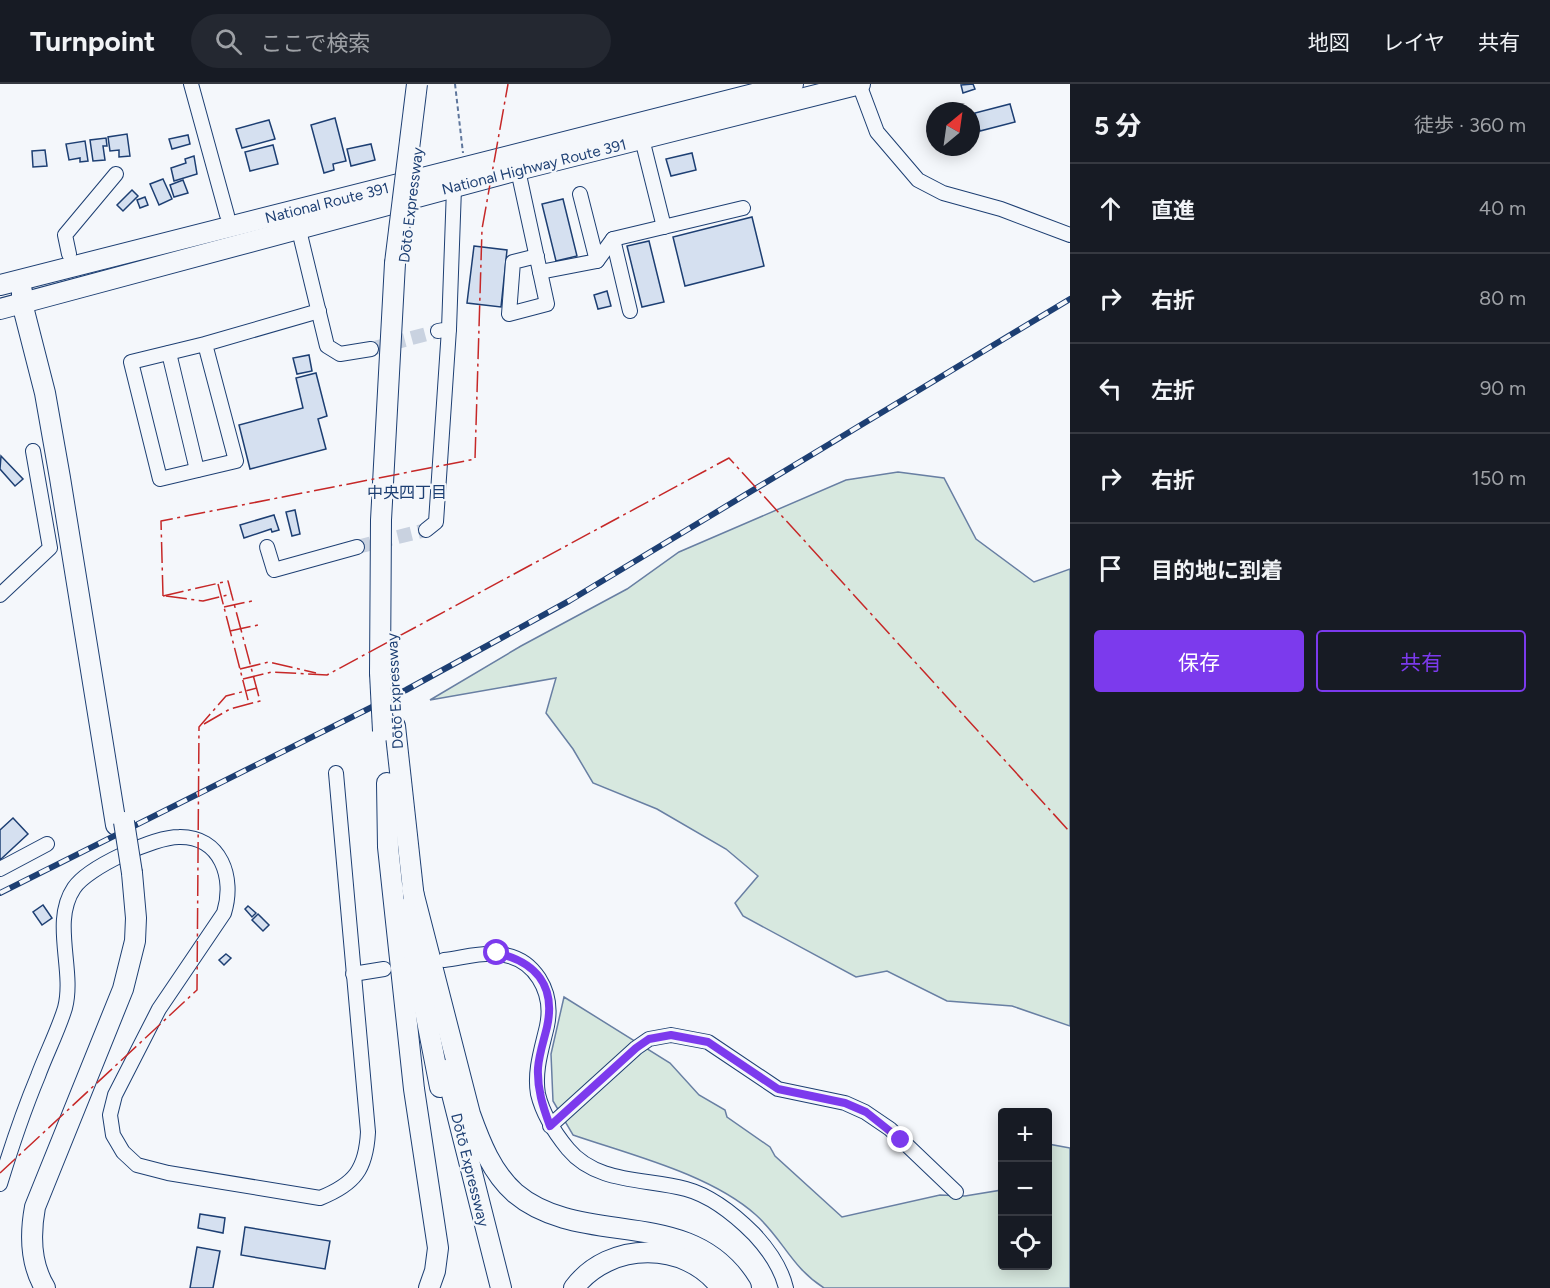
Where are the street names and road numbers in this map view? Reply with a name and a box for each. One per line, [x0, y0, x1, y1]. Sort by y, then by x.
street label: National Highway Route 391 [440, 135, 628, 199]
street label: Dōtō Expressway [395, 146, 427, 264]
street label: National Route 391 [263, 179, 391, 227]
street label: Dōtō Expressway [383, 632, 407, 749]
street label: Dōtō Expressway [447, 1111, 493, 1229]

